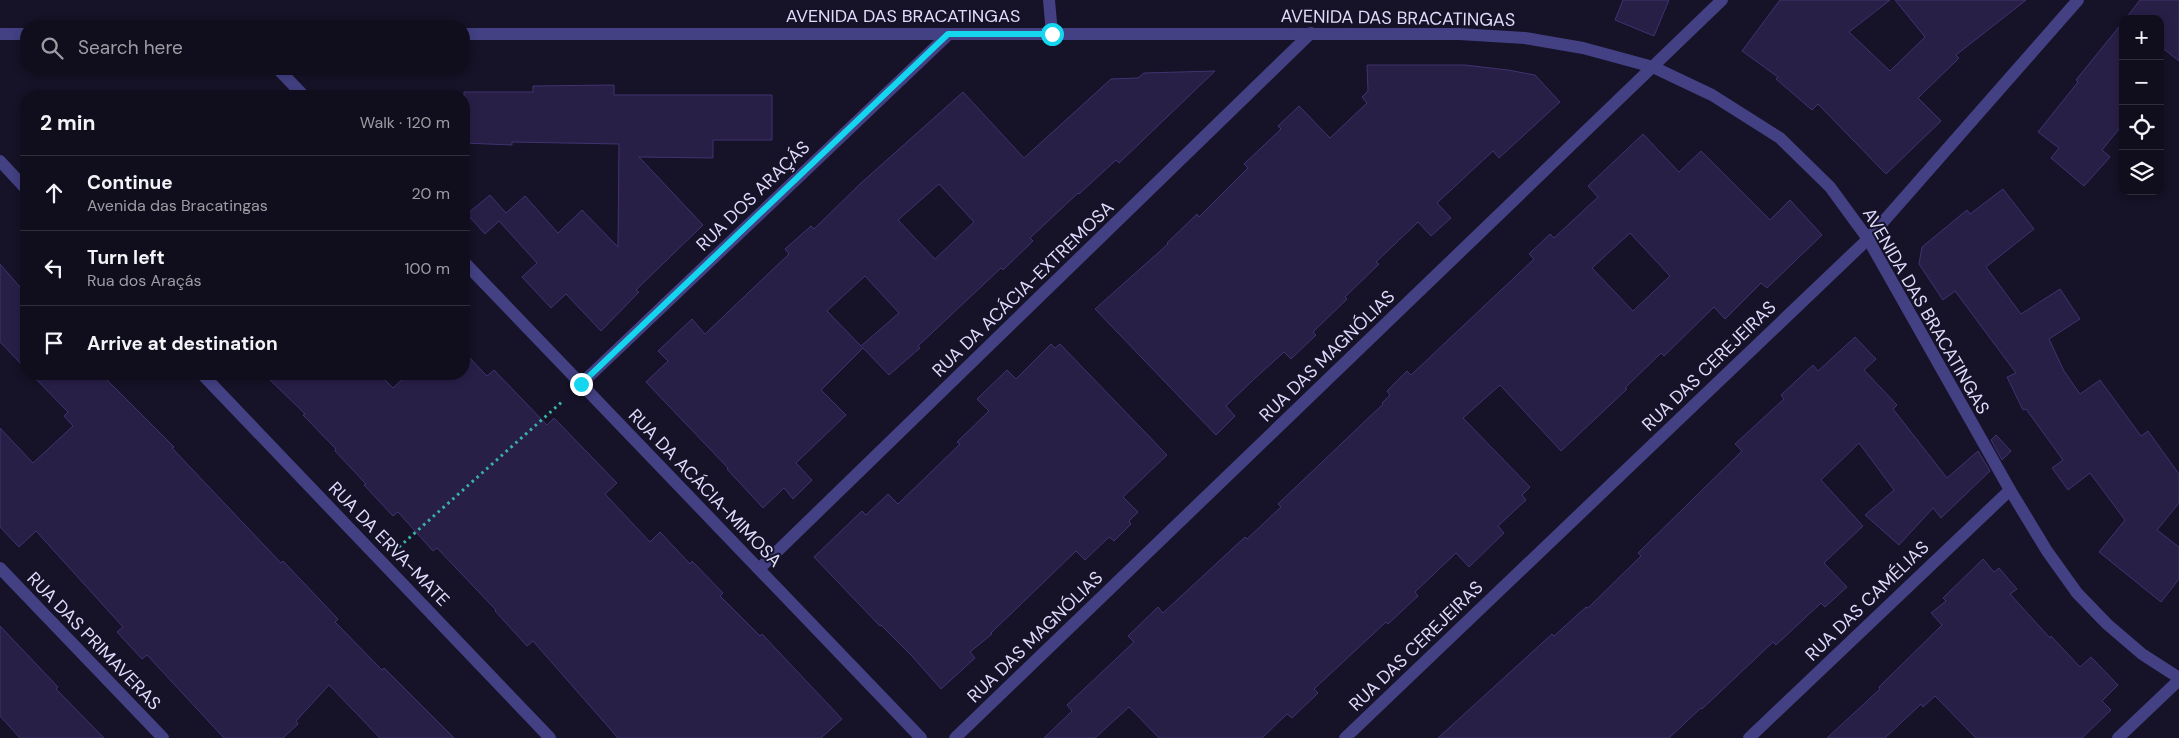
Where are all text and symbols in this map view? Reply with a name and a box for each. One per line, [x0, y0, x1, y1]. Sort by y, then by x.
street label: AVENIDA DAS BRACATINGAS [786, 4, 1020, 28]
street label: AVENIDA DAS BRACATINGAS [1280, 4, 1516, 32]
map controls [2119, 15, 2164, 195]
button: + [2119, 15, 2164, 60]
search box [20, 20, 470, 75]
route start [1041, 23, 1064, 46]
icon: search [38, 34, 66, 62]
text: Search here [78, 35, 183, 60]
button: − [2119, 60, 2164, 105]
button: locate [2119, 105, 2164, 150]
text: 2 min [40, 109, 96, 137]
text: Walk · 120 m [360, 112, 450, 133]
street label: RUA DOS ARAÇÁS [691, 136, 815, 256]
button: layers [2119, 150, 2164, 195]
text: Continue [87, 170, 173, 195]
icon: ahead [40, 179, 68, 207]
text: 20 m [411, 183, 450, 204]
text: Avenida das Bracatingas [87, 195, 268, 216]
street label: RUA DA ACÁCIA-EXTREMOSA [927, 196, 1119, 382]
street label: AVENIDA DAS BRACATINGAS [1857, 203, 1995, 419]
text: Turn left [87, 245, 165, 270]
icon: left [40, 254, 68, 282]
text: 100 m [405, 258, 450, 279]
text: Rua dos Araçás [87, 270, 202, 291]
street label: RUA DAS MAGNÓLIAS [1254, 285, 1400, 427]
street label: RUA DAS CEREJEIRAS [1637, 296, 1781, 436]
icon: arrive [40, 329, 68, 357]
text: Arrive at destination [87, 331, 278, 356]
route end [570, 373, 593, 396]
street label: RUA DA ACÁCIA-MIMOSA [623, 404, 787, 572]
street label: RUA DA ERVA-MATE [323, 476, 455, 612]
street label: RUA DAS CAMÉLIAS [1800, 536, 1934, 666]
street label: RUA DAS MAGNÓLIAS [962, 566, 1108, 708]
street label: RUA DAS PRIMAVERAS [22, 567, 166, 715]
street label: RUA DAS CEREJEIRAS [1344, 576, 1488, 716]

